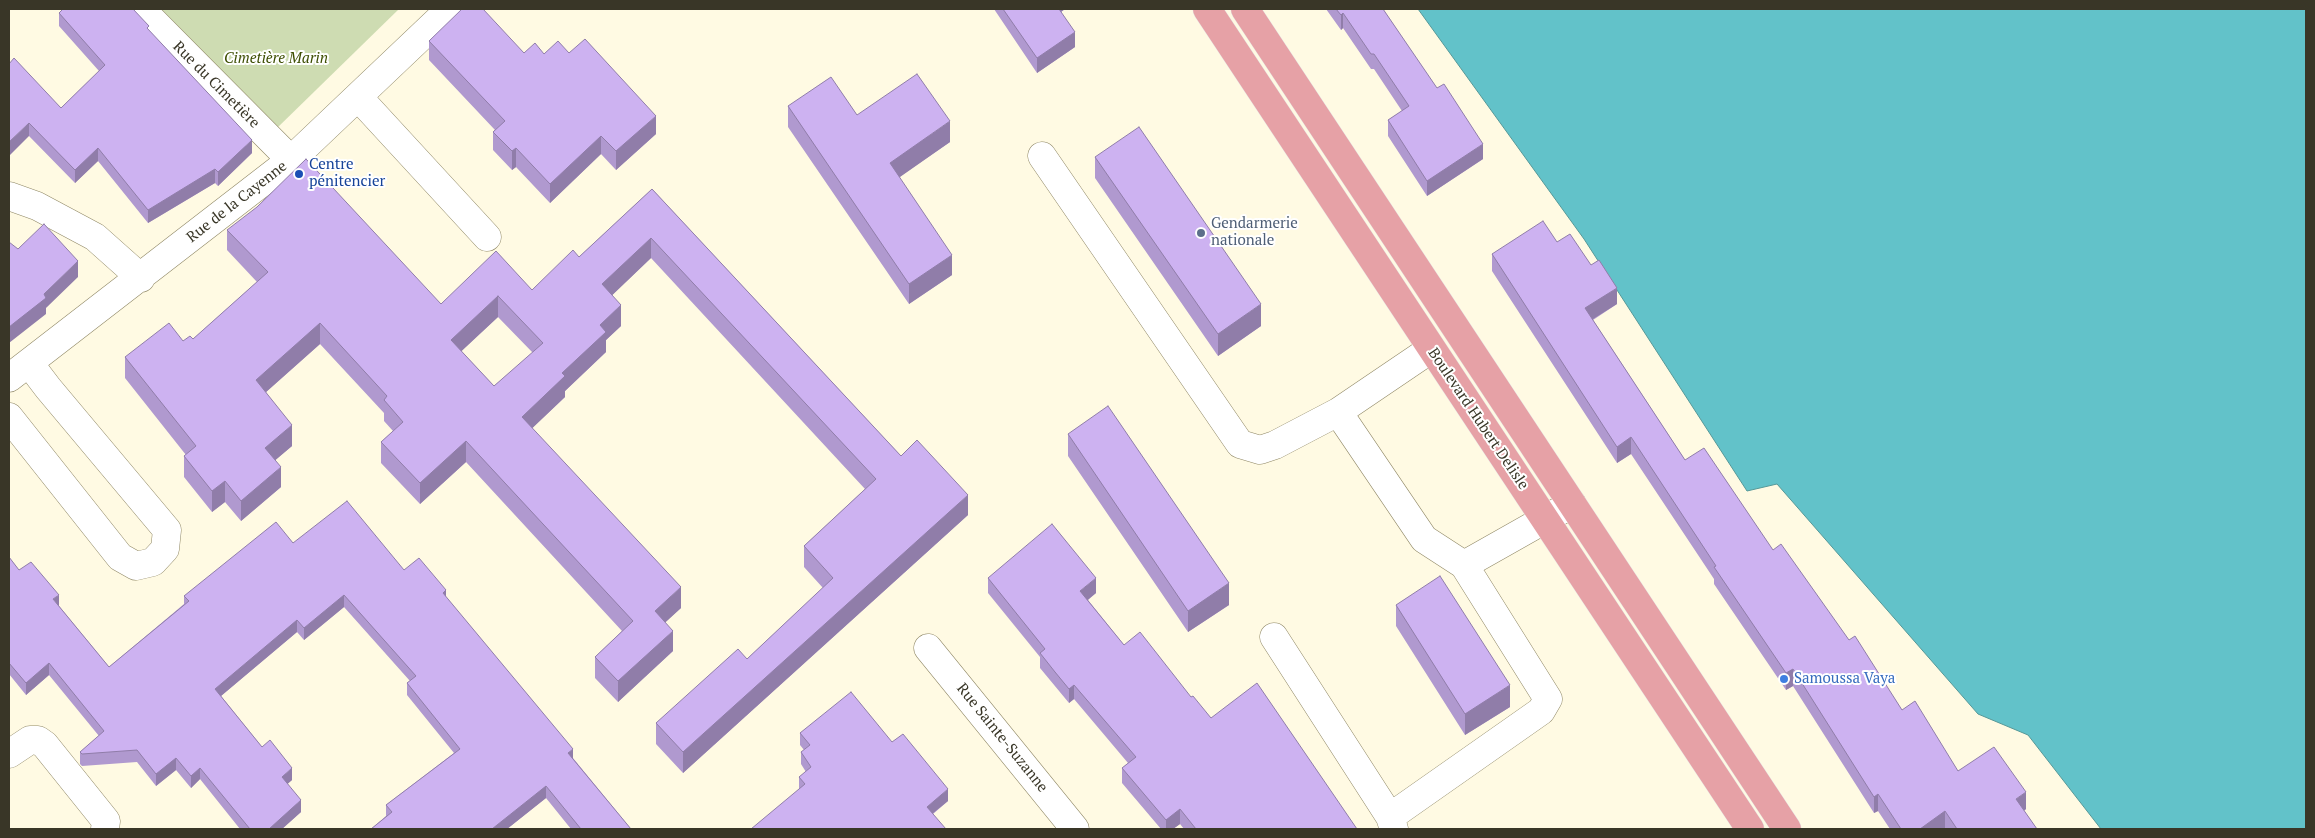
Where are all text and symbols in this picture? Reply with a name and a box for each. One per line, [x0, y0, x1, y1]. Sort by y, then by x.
street label: Rue du Cimetière [169, 38, 263, 132]
park label: Cimetière Marin [224, 50, 328, 68]
place label: Centre pénitencier [309, 156, 385, 191]
street label: Rue de la Cayenne [183, 157, 291, 247]
marker: Centre pénitencier [293, 168, 305, 180]
place label: Gendarmerie nationale [1211, 215, 1298, 250]
marker: Gendarmerie nationale [1195, 227, 1207, 239]
street label: Boulevard Hubert Delisle [1424, 345, 1532, 493]
place label: Samoussa Vaya [1794, 670, 1895, 688]
marker: Samoussa Vaya [1778, 673, 1790, 685]
street label: Rue Sainte-Suzanne [953, 680, 1051, 796]

